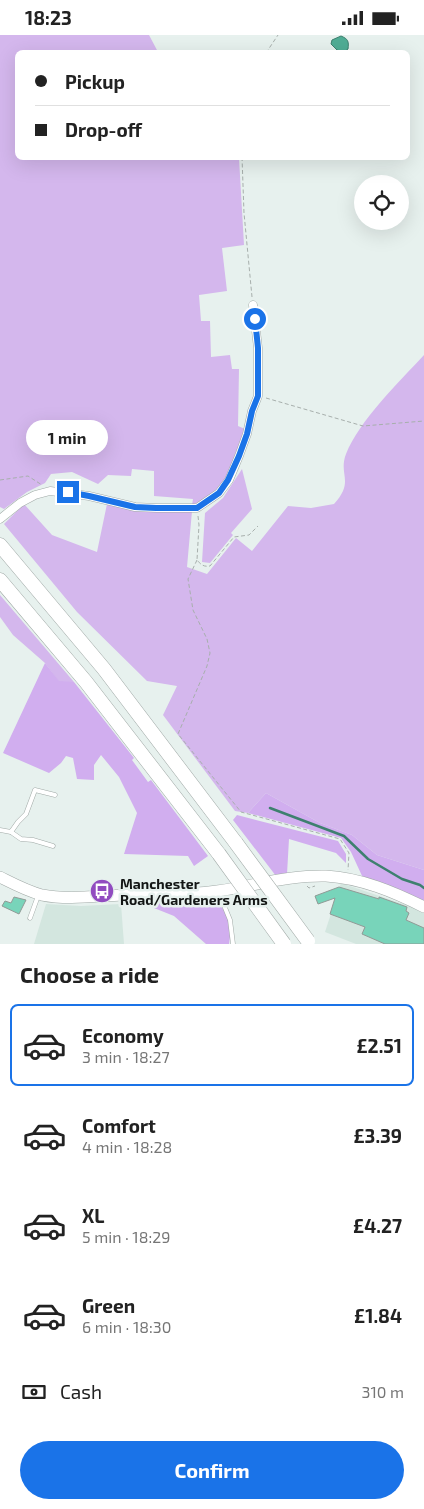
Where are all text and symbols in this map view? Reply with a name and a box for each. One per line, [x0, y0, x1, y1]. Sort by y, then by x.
text: 18:23 [25, 6, 72, 29]
text: Pickup [65, 70, 125, 93]
text: Drop-off [65, 118, 142, 141]
map controls [354, 175, 409, 230]
button: locate [354, 175, 409, 230]
route start [244, 308, 266, 330]
callout: 1 min [27, 419, 109, 455]
text: 1 min [48, 428, 86, 447]
route end [57, 481, 79, 503]
place label: Manchester Road/Gardeners Arms [120, 875, 268, 908]
bus stop icon: Manchester Road/Gardeners Arms [89, 878, 115, 904]
text: Choose a ride [20, 961, 159, 987]
icon: car [22, 1023, 67, 1068]
text: Economy [82, 1024, 164, 1047]
text: £2.51 [356, 1034, 402, 1057]
text: 3 min · 18:27 [82, 1047, 170, 1066]
icon: car [22, 1113, 67, 1158]
text: Comfort [82, 1114, 156, 1137]
text: £3.39 [353, 1124, 402, 1147]
text: 4 min · 18:28 [82, 1137, 172, 1156]
icon: car [22, 1203, 67, 1248]
text: XL [82, 1204, 104, 1227]
text: £4.27 [353, 1214, 402, 1237]
text: 5 min · 18:29 [82, 1227, 170, 1246]
icon: car [22, 1293, 67, 1338]
text: Green [82, 1294, 135, 1317]
text: £1.84 [354, 1304, 402, 1327]
text: 6 min · 18:30 [82, 1317, 171, 1336]
icon: cash [20, 1378, 48, 1406]
text: Cash [60, 1380, 102, 1403]
text: 310 m [362, 1382, 404, 1401]
button: Confirm [20, 1441, 404, 1499]

